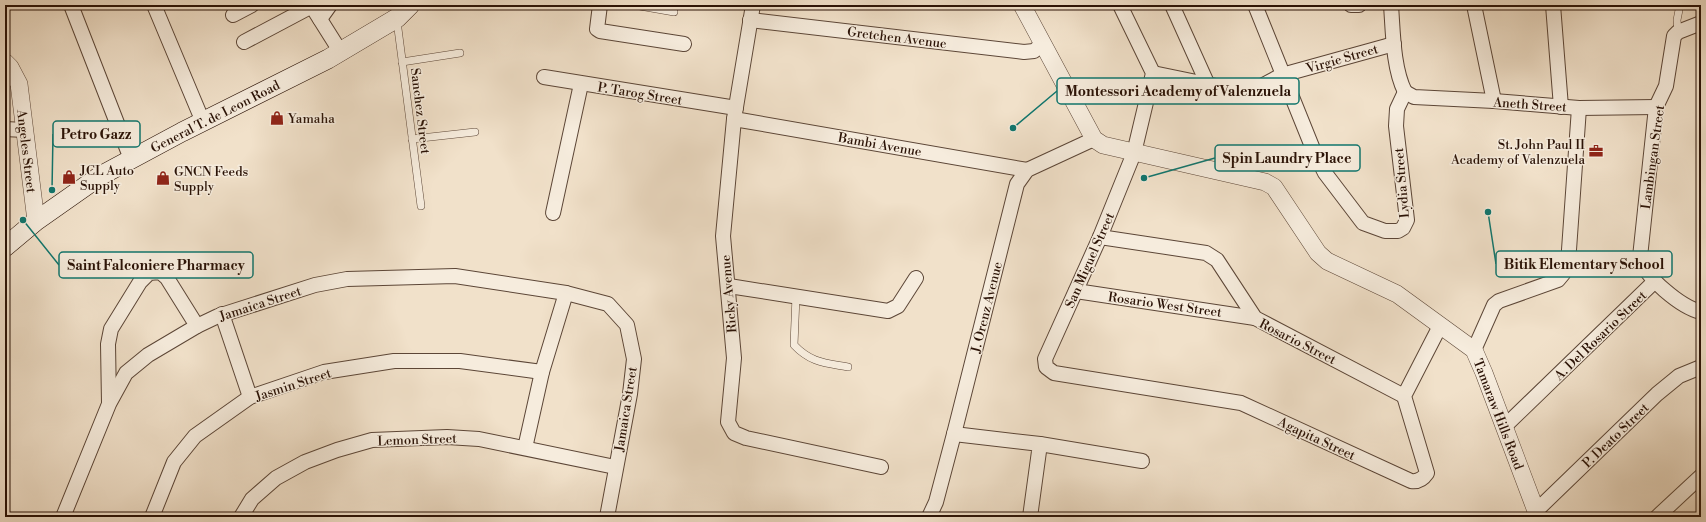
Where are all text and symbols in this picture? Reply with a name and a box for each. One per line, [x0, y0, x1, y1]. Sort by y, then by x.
street label: Gretchen Avenue [846, 24, 948, 52]
street label: Virgie Street [1304, 41, 1380, 77]
street label: Sanchez Street [407, 67, 433, 156]
street label: General T. de Leon Road [148, 77, 283, 156]
callout: Montessori Academy of Valenzuela [1057, 78, 1299, 104]
street label: P. Tarog Street [596, 79, 684, 109]
text: Montessori Academy of Valenzuela [1065, 83, 1292, 101]
street label: Aneth Street [1492, 94, 1568, 116]
street label: Lambingan Street [1638, 104, 1668, 210]
street label: Angeles Street [13, 108, 39, 194]
shop icon: Yamaha [269, 110, 285, 126]
place label: Yamaha [287, 111, 335, 127]
callout: Petro Gazz [53, 121, 140, 147]
text: Petro Gazz [61, 126, 132, 144]
street label: Bambi Avenue [836, 130, 923, 160]
place label: St. John Paul II Academy of Valenzuela [1450, 137, 1585, 168]
office icon: St. John Paul II Academy of Valenzuela [1588, 143, 1604, 159]
callout: Spin Laundry Place [1215, 145, 1360, 171]
street label: Lydia Street [1391, 147, 1413, 219]
text: Spin Laundry Place [1223, 150, 1352, 168]
place label: JCL Auto Supply [79, 163, 134, 194]
place label: GNCN Feeds Supply [174, 164, 249, 195]
shop icon: JCL Auto Supply [61, 169, 77, 185]
shop icon: GNCN Feeds Supply [155, 170, 171, 186]
street label: San Miguel Street [1062, 210, 1118, 311]
callout: Bitik Elementary School [1496, 251, 1672, 277]
callout: Saint Falconiere Pharmacy [59, 252, 253, 278]
street label: Ricky Avenue [718, 254, 740, 334]
text: Bitik Elementary School [1504, 256, 1665, 274]
text: Saint Falconiere Pharmacy [67, 257, 246, 275]
street label: J. Orenz Avenue [968, 260, 1006, 355]
street label: Jamaica Street [216, 283, 304, 325]
street label: A. Del Rosario Street [1551, 287, 1650, 385]
street label: Rosario West Street [1107, 289, 1223, 321]
street label: Rosario Street [1257, 316, 1339, 368]
street label: Tamaraw Hills Road [1470, 357, 1527, 473]
street label: Jasmin Street [252, 365, 334, 405]
street label: Jamaica Street [611, 365, 641, 454]
street label: P. Deato Street [1579, 400, 1653, 471]
street label: Agapita Street [1274, 414, 1358, 464]
street label: Lemon Street [377, 431, 457, 449]

